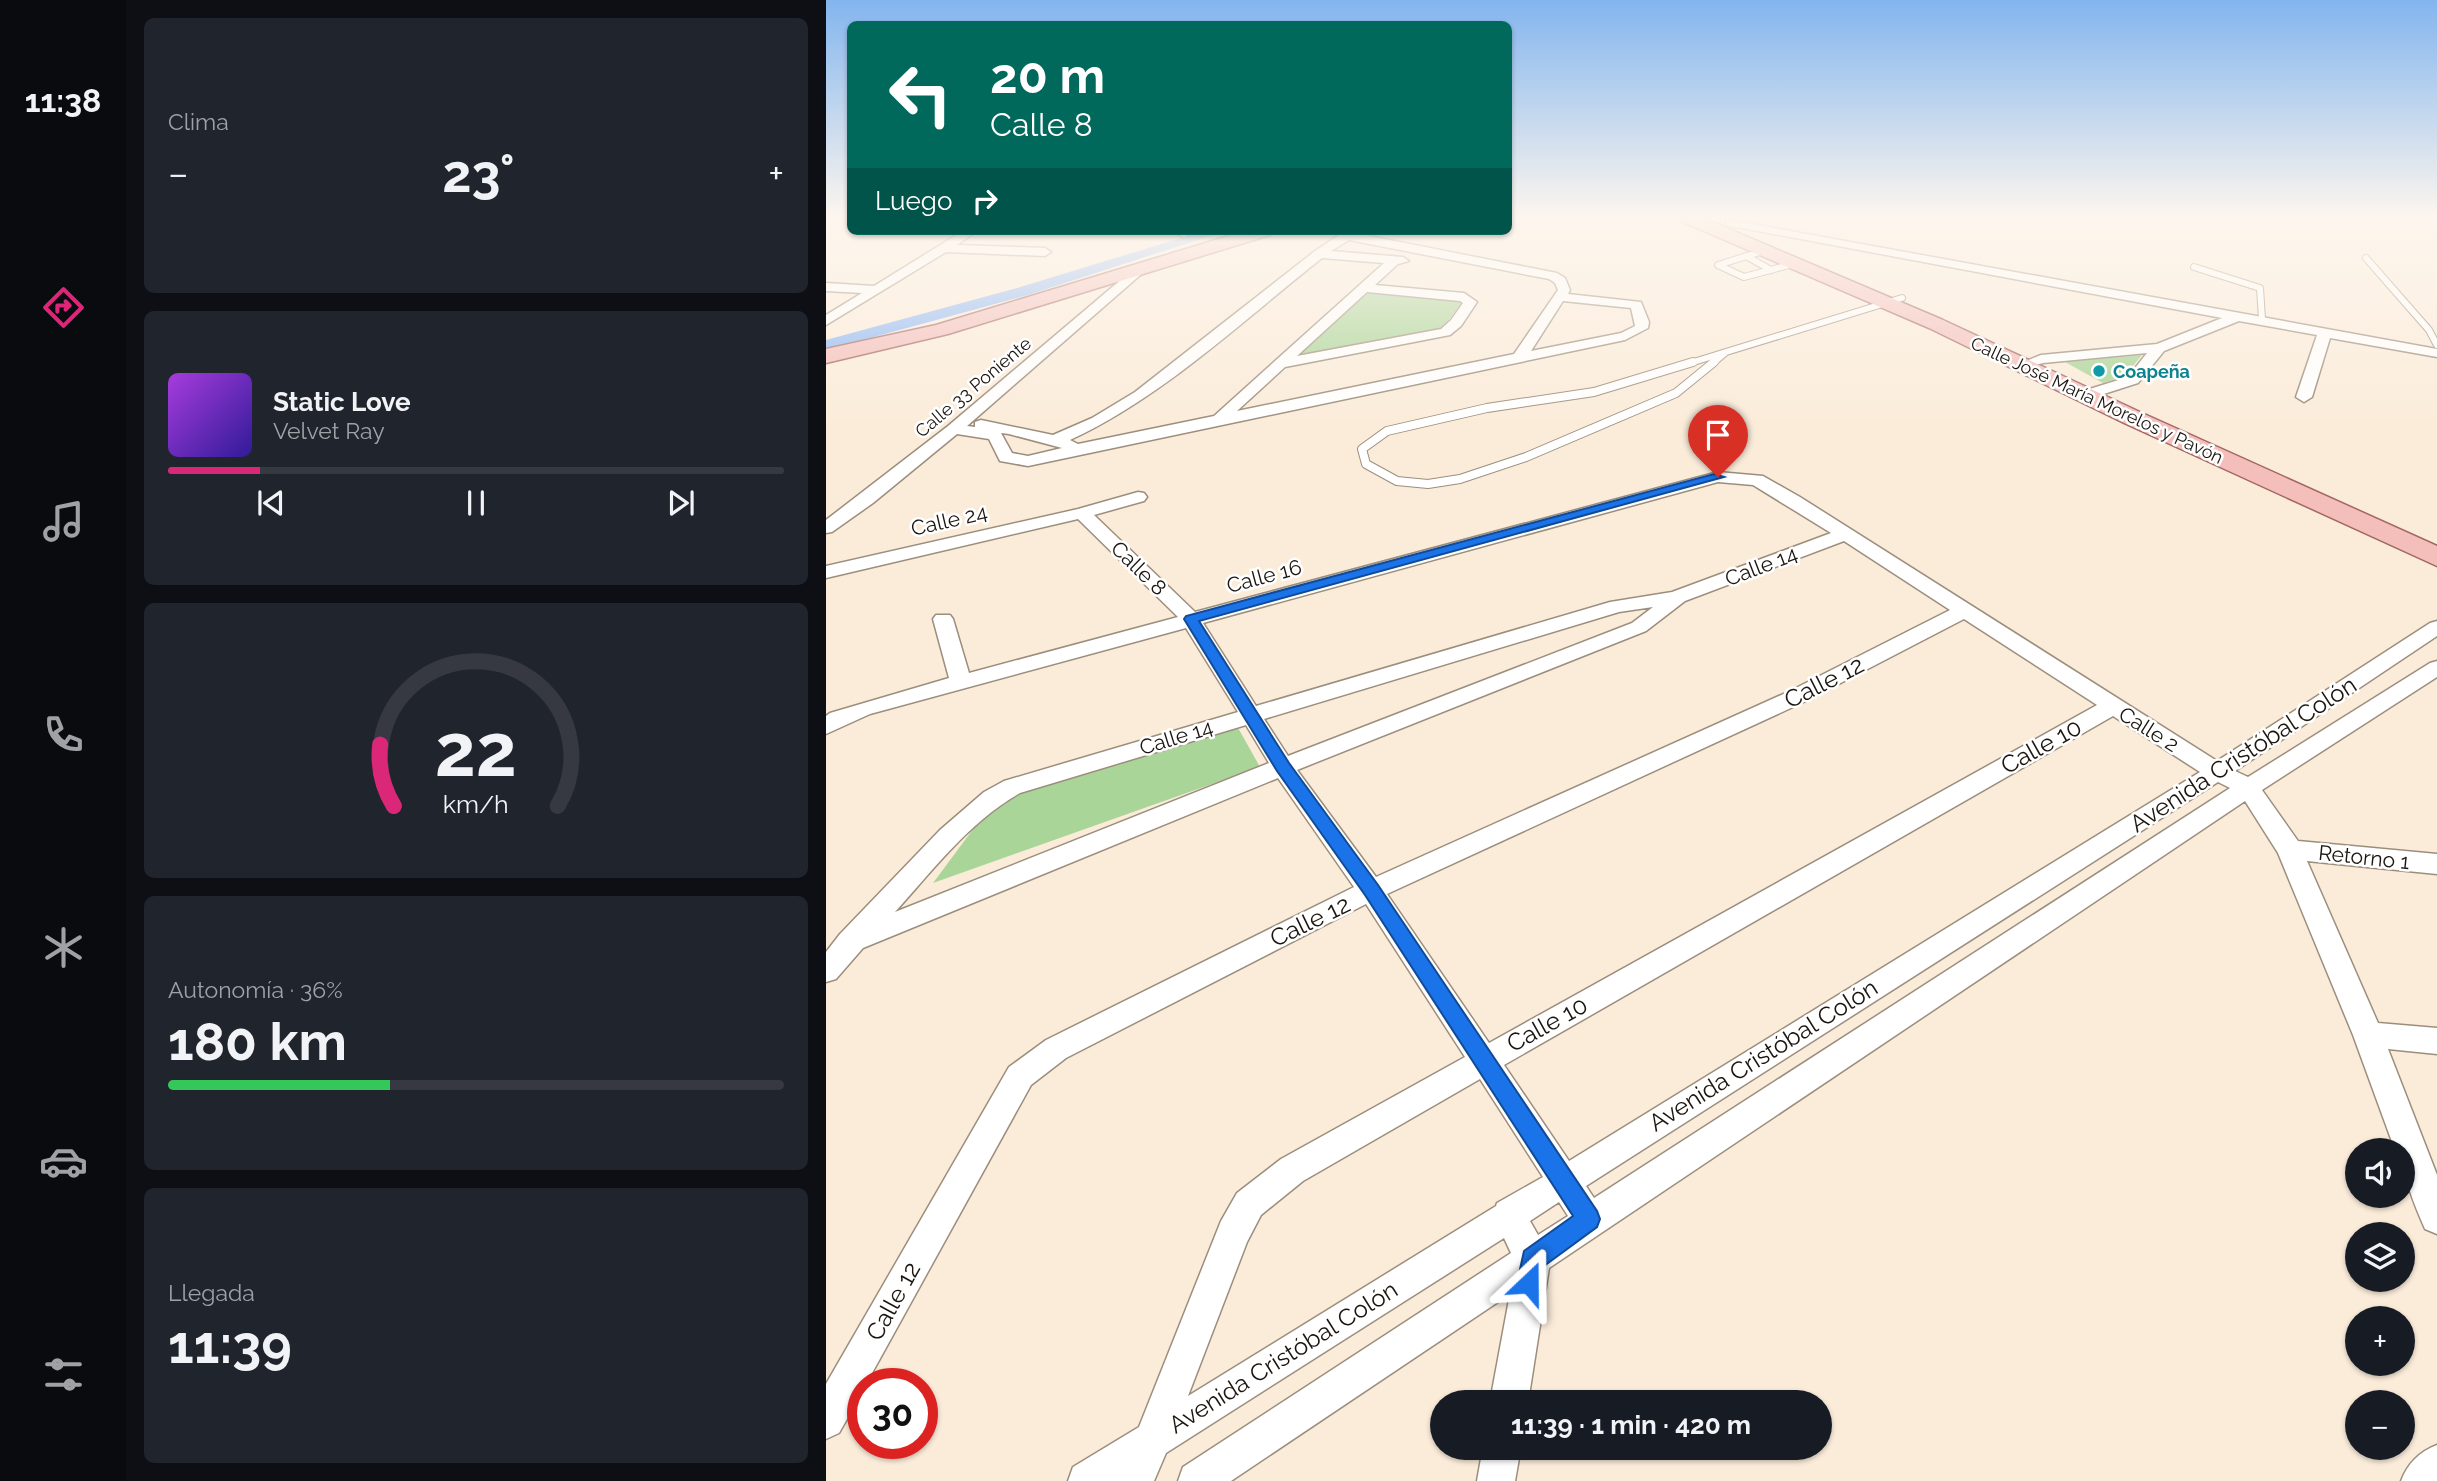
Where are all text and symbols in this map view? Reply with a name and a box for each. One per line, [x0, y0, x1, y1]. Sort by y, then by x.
text: 20 m [990, 47, 1105, 104]
icon: left [875, 49, 966, 140]
text: 11:38 [25, 82, 101, 119]
text: Calle 8 [990, 106, 1093, 143]
text: Clima [168, 108, 229, 135]
text: 23° [442, 143, 515, 204]
text: − [168, 151, 188, 196]
text: + [768, 151, 784, 196]
icon: right [966, 182, 1004, 220]
text: Luego [875, 186, 952, 216]
icon: directions [39, 283, 88, 332]
street label: Calle 33 Poniente [911, 332, 1035, 441]
street label: Calle José María Morelos y Pavón [1967, 332, 2227, 468]
place label: Coapeña [2113, 361, 2190, 382]
marker: Coapeña [2091, 363, 2107, 379]
text: Static Love [273, 387, 411, 417]
pin [1688, 405, 1748, 477]
icon: arrive [1699, 416, 1737, 454]
text: Velvet Ray [273, 417, 385, 444]
icon: previous [252, 484, 290, 522]
icon: pause [457, 484, 495, 522]
icon: next [662, 484, 700, 522]
icon: music [39, 497, 88, 546]
street label: Calle 24 [908, 499, 990, 541]
street label: Calle 8 [1106, 536, 1172, 600]
street label: Calle 14 [1721, 541, 1801, 591]
street label: Calle 16 [1224, 554, 1304, 598]
street label: Calle 12 [1779, 650, 1869, 714]
street label: Avenida Cristóbal Colón [2124, 670, 2362, 838]
street label: Calle 2 [2114, 701, 2184, 757]
text: 22 [435, 709, 517, 794]
icon: phone [39, 710, 88, 759]
street label: Calle 10 [1996, 712, 2086, 780]
street label: Calle 14 [1136, 714, 1216, 760]
text: km/h [443, 789, 509, 819]
street label: Retorno 1 [2317, 840, 2411, 874]
street label: Calle 12 [1265, 889, 1355, 953]
icon: climate [39, 923, 88, 972]
street label: Avenida Cristóbal Colón [1643, 973, 1883, 1137]
text: Autonomía · 36% [168, 976, 343, 1003]
street label: Calle 10 [1502, 990, 1592, 1058]
text: 180 km [168, 1011, 347, 1072]
icon: car [39, 1137, 88, 1186]
map controls [2345, 1138, 2415, 1460]
button: sound [2345, 1138, 2415, 1208]
button: layers [2345, 1222, 2415, 1292]
position arrow [1492, 1246, 1566, 1320]
street label: Calle 12 [860, 1257, 926, 1345]
street label: Avenida Cristóbal Colón [1163, 1275, 1403, 1439]
text: Llegada [168, 1279, 255, 1306]
button: + [2345, 1306, 2415, 1376]
text: 11:39 [168, 1314, 292, 1375]
icon: filters [39, 1350, 88, 1399]
speed limit sign: 30 [847, 1368, 938, 1459]
button: − [2345, 1390, 2415, 1460]
text: 11:39 · 1 min · 420 m [1511, 1410, 1751, 1440]

